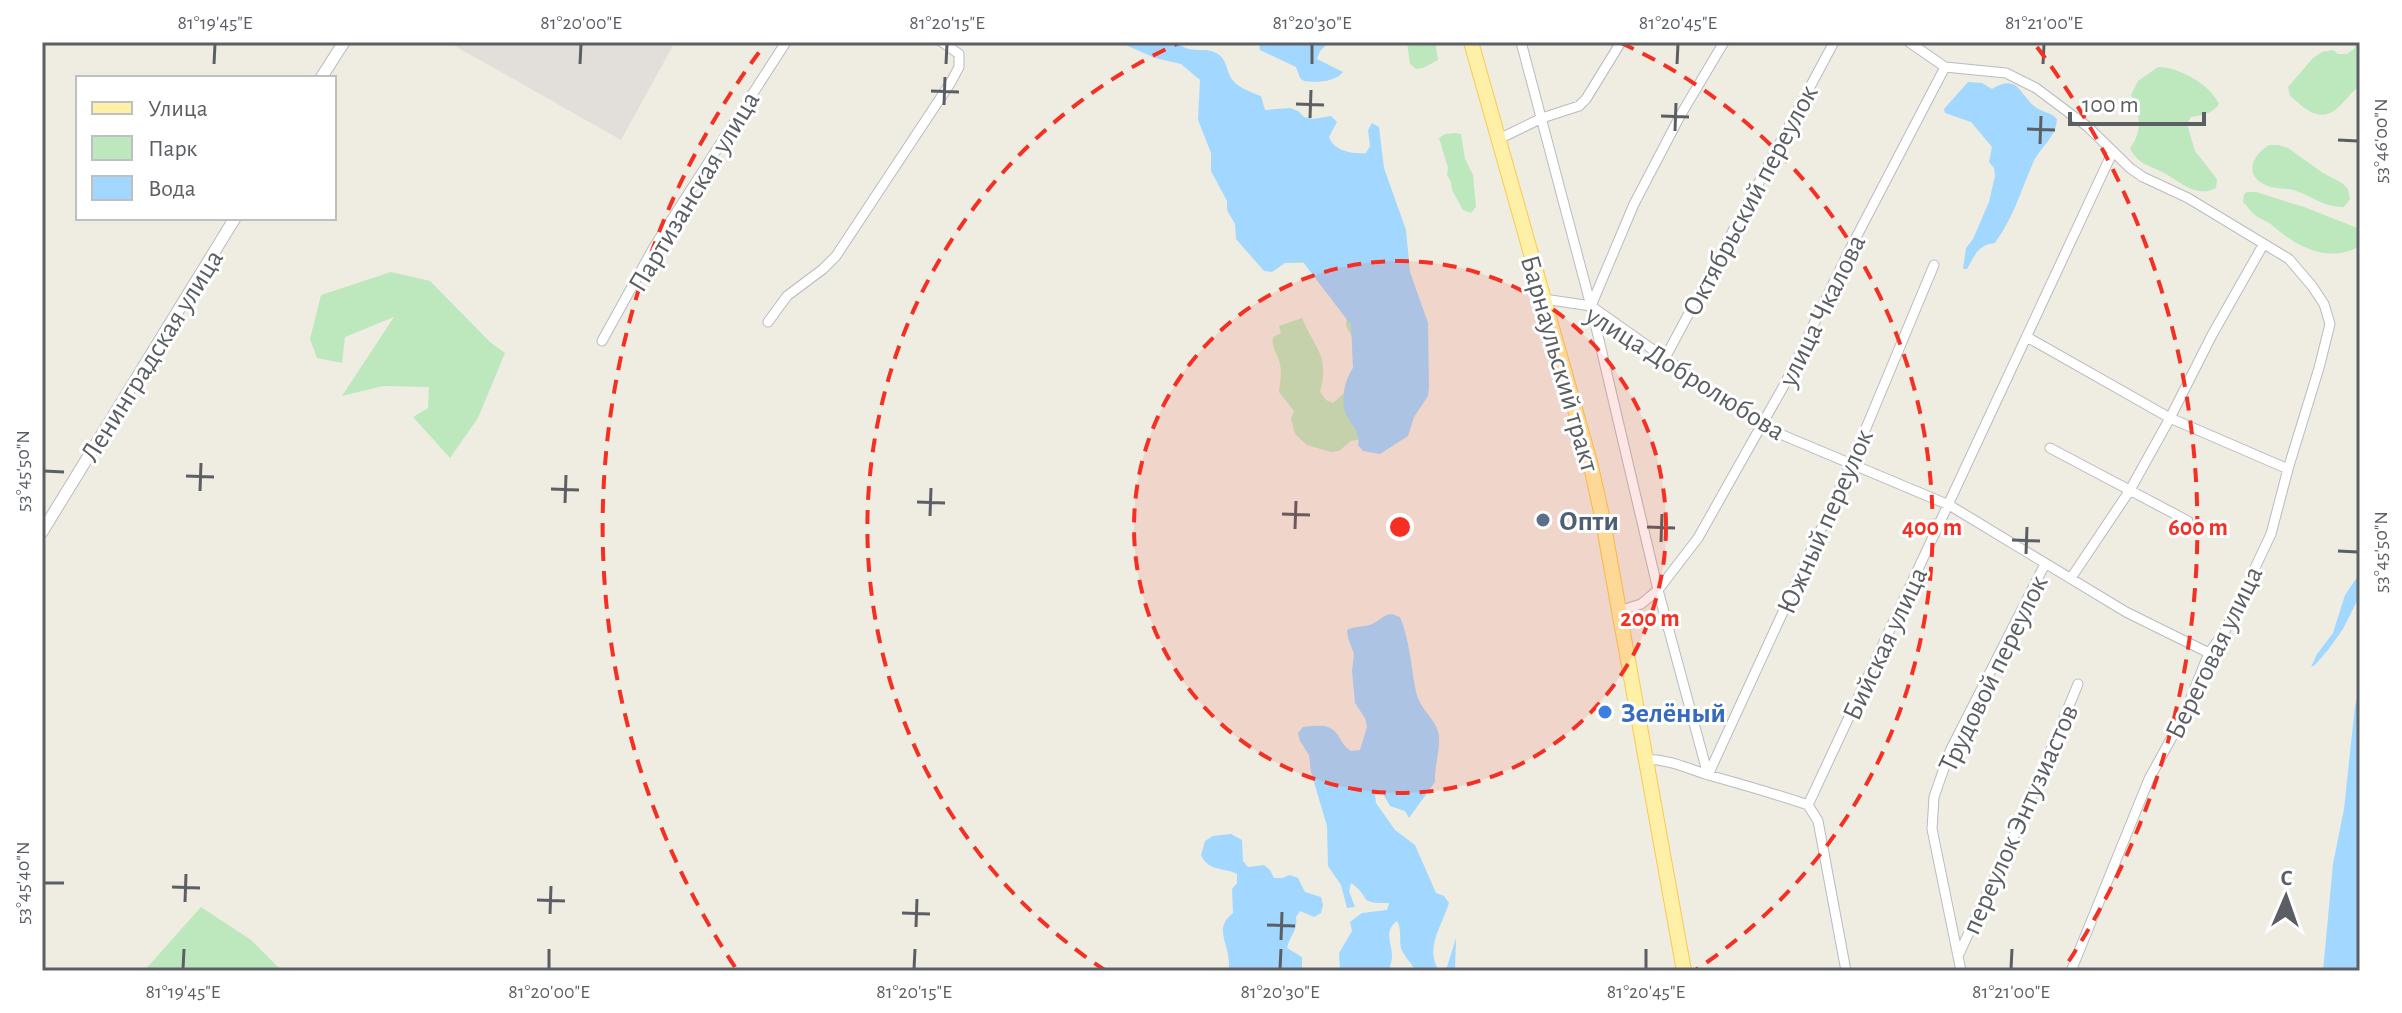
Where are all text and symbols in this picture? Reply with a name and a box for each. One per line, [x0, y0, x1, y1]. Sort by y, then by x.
text: 81°19'45"E [177, 13, 253, 33]
text: 81°20'00"E [540, 13, 622, 33]
text: 81°20'15"E [909, 13, 985, 33]
text: 81°20'30"E [1272, 13, 1352, 33]
text: 81°20'45"E [1639, 13, 1718, 33]
text: 81°21'00"E [2005, 13, 2083, 33]
legend [76, 76, 336, 220]
scale bar [2070, 76, 2204, 126]
street label: Октябрьский переулок [1678, 81, 1824, 321]
street label: Партизанская улица [624, 87, 766, 297]
text: 100 m [2082, 93, 2139, 117]
text: Улица [148, 97, 208, 121]
text: 53°46'00"N [2371, 98, 2391, 184]
text: Парк [148, 137, 197, 161]
text: Вода [148, 177, 196, 201]
street label: улица Чкалова [1774, 231, 1872, 392]
street label: Ленинградская улица [76, 245, 229, 467]
street label: Барнаульский тракт [1515, 252, 1604, 476]
street label: улица Добролюбова [1579, 301, 1790, 446]
street label: Южный переулок [1773, 425, 1879, 618]
text: 53°45'50"N [13, 430, 33, 512]
place label: Опти [1559, 508, 1619, 536]
marker: Опти [1534, 511, 1552, 529]
text: 53°45'50"N [2371, 511, 2391, 593]
centre of rings [1386, 513, 1414, 541]
text: 400 m [1902, 516, 1962, 540]
text: 600 m [2168, 516, 2228, 540]
street label: Береговая улица [2161, 562, 2269, 744]
street label: Бийская улица [1838, 563, 1934, 725]
street label: Трудовой переулок [1934, 571, 2054, 777]
text: 200 m [1620, 607, 1680, 631]
place label: Зелёный [1621, 700, 1726, 728]
street label: переулок Энтузиастов [1957, 701, 2084, 939]
marker: Зелёный [1596, 703, 1614, 721]
text: 53°45'40"N [13, 841, 33, 925]
north arrow [2246, 857, 2326, 937]
text: С [2280, 867, 2293, 889]
text: 81°19'45"E [145, 982, 221, 1002]
text: 81°20'00"E [508, 982, 590, 1002]
text: 81°20'15"E [876, 982, 952, 1002]
text: 81°20'30"E [1240, 982, 1320, 1002]
text: 81°20'45"E [1607, 982, 1686, 1002]
text: 81°21'00"E [1972, 982, 2050, 1002]

